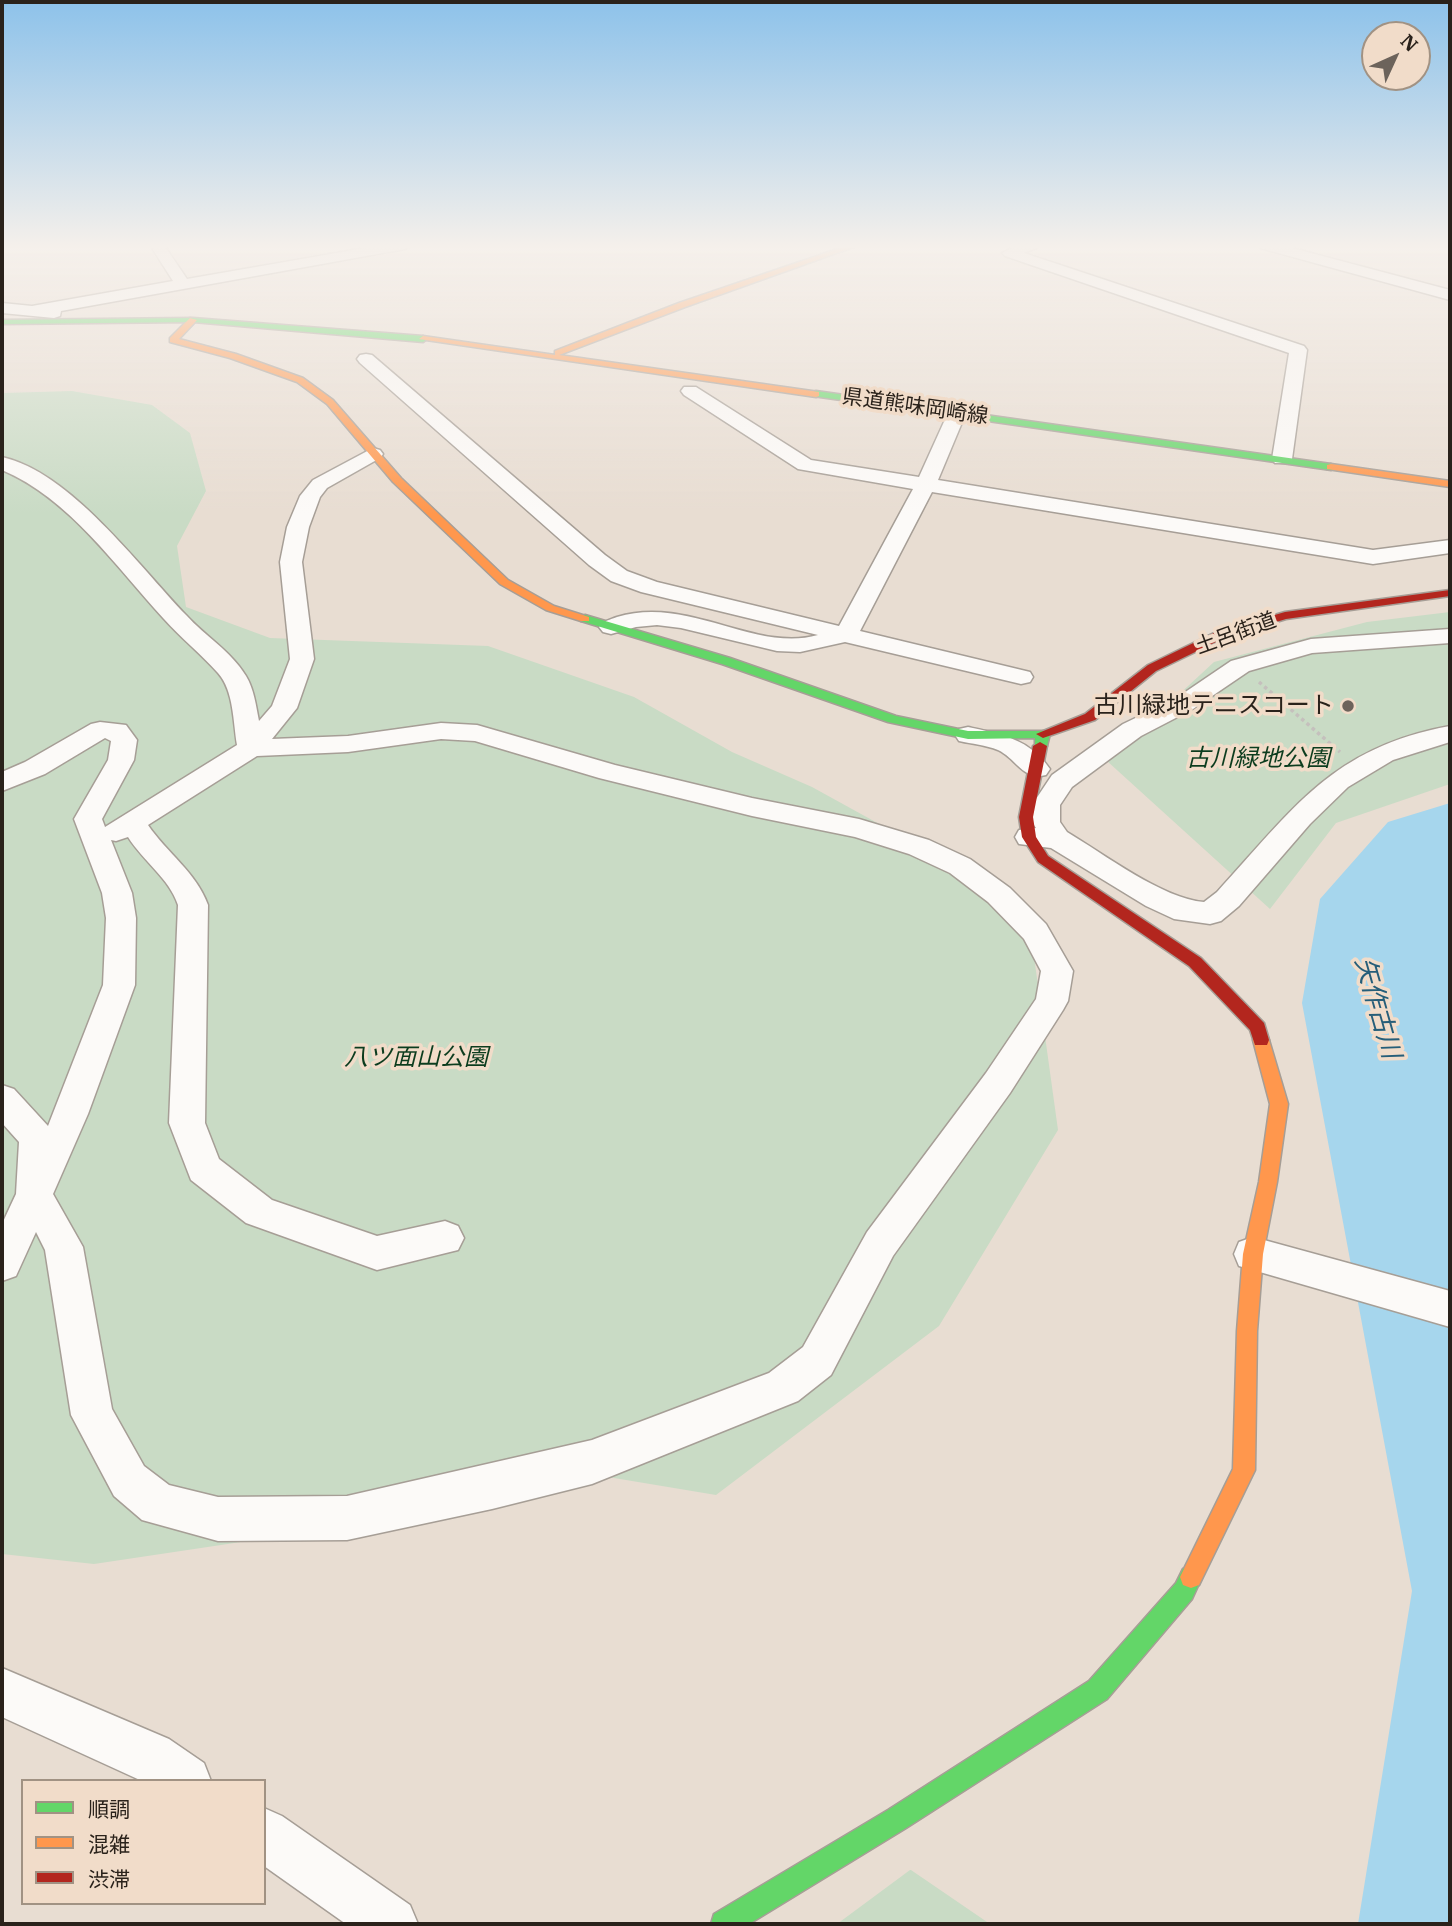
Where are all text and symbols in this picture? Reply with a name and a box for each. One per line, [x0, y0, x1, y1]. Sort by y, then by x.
north arrow [1361, 21, 1431, 91]
text: N [1396, 29, 1423, 56]
street label: 県道熊味岡崎線 [840, 384, 990, 430]
street label: 土呂街道 [1192, 608, 1280, 660]
place label: 古川緑地テニスコート [1094, 692, 1334, 720]
marker: 古川緑地テニスコート [1340, 698, 1356, 714]
park label: 古川緑地公園 [1186, 745, 1330, 773]
water label: 矢作古川 [1348, 954, 1406, 1062]
park label: 八ツ面山公園 [344, 1044, 488, 1072]
legend [21, 1779, 266, 1905]
text: 順調 [88, 1795, 130, 1823]
text: 混雑 [88, 1830, 130, 1858]
text: 渋滞 [88, 1865, 130, 1893]

